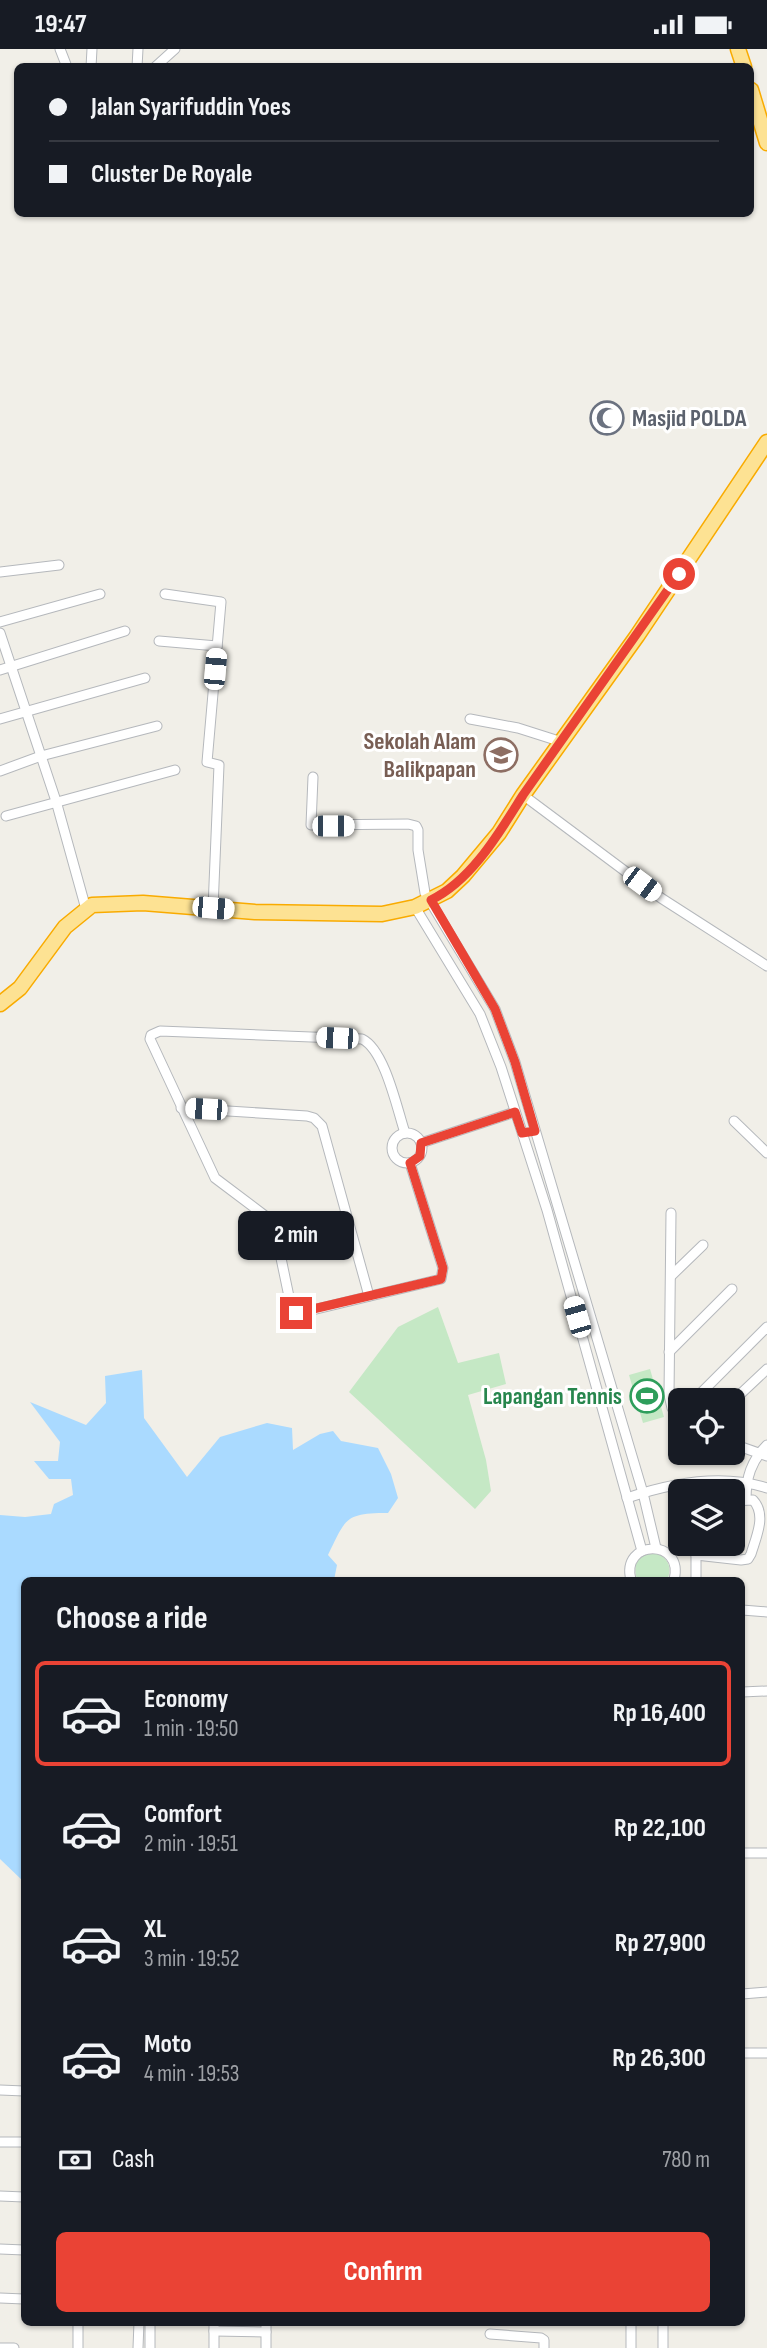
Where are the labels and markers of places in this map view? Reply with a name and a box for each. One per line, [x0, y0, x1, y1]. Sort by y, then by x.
mosque icon: Masjid POLDA [588, 399, 626, 437]
place label: Masjid POLDA [632, 404, 747, 433]
place label: Sekolah Alam Balikpapan [363, 727, 476, 784]
school or university icon: Sekolah Alam Balikpapan [482, 736, 520, 774]
sports icon: Lapangan Tennis [628, 1377, 666, 1415]
place label: Lapangan Tennis [483, 1382, 622, 1411]

